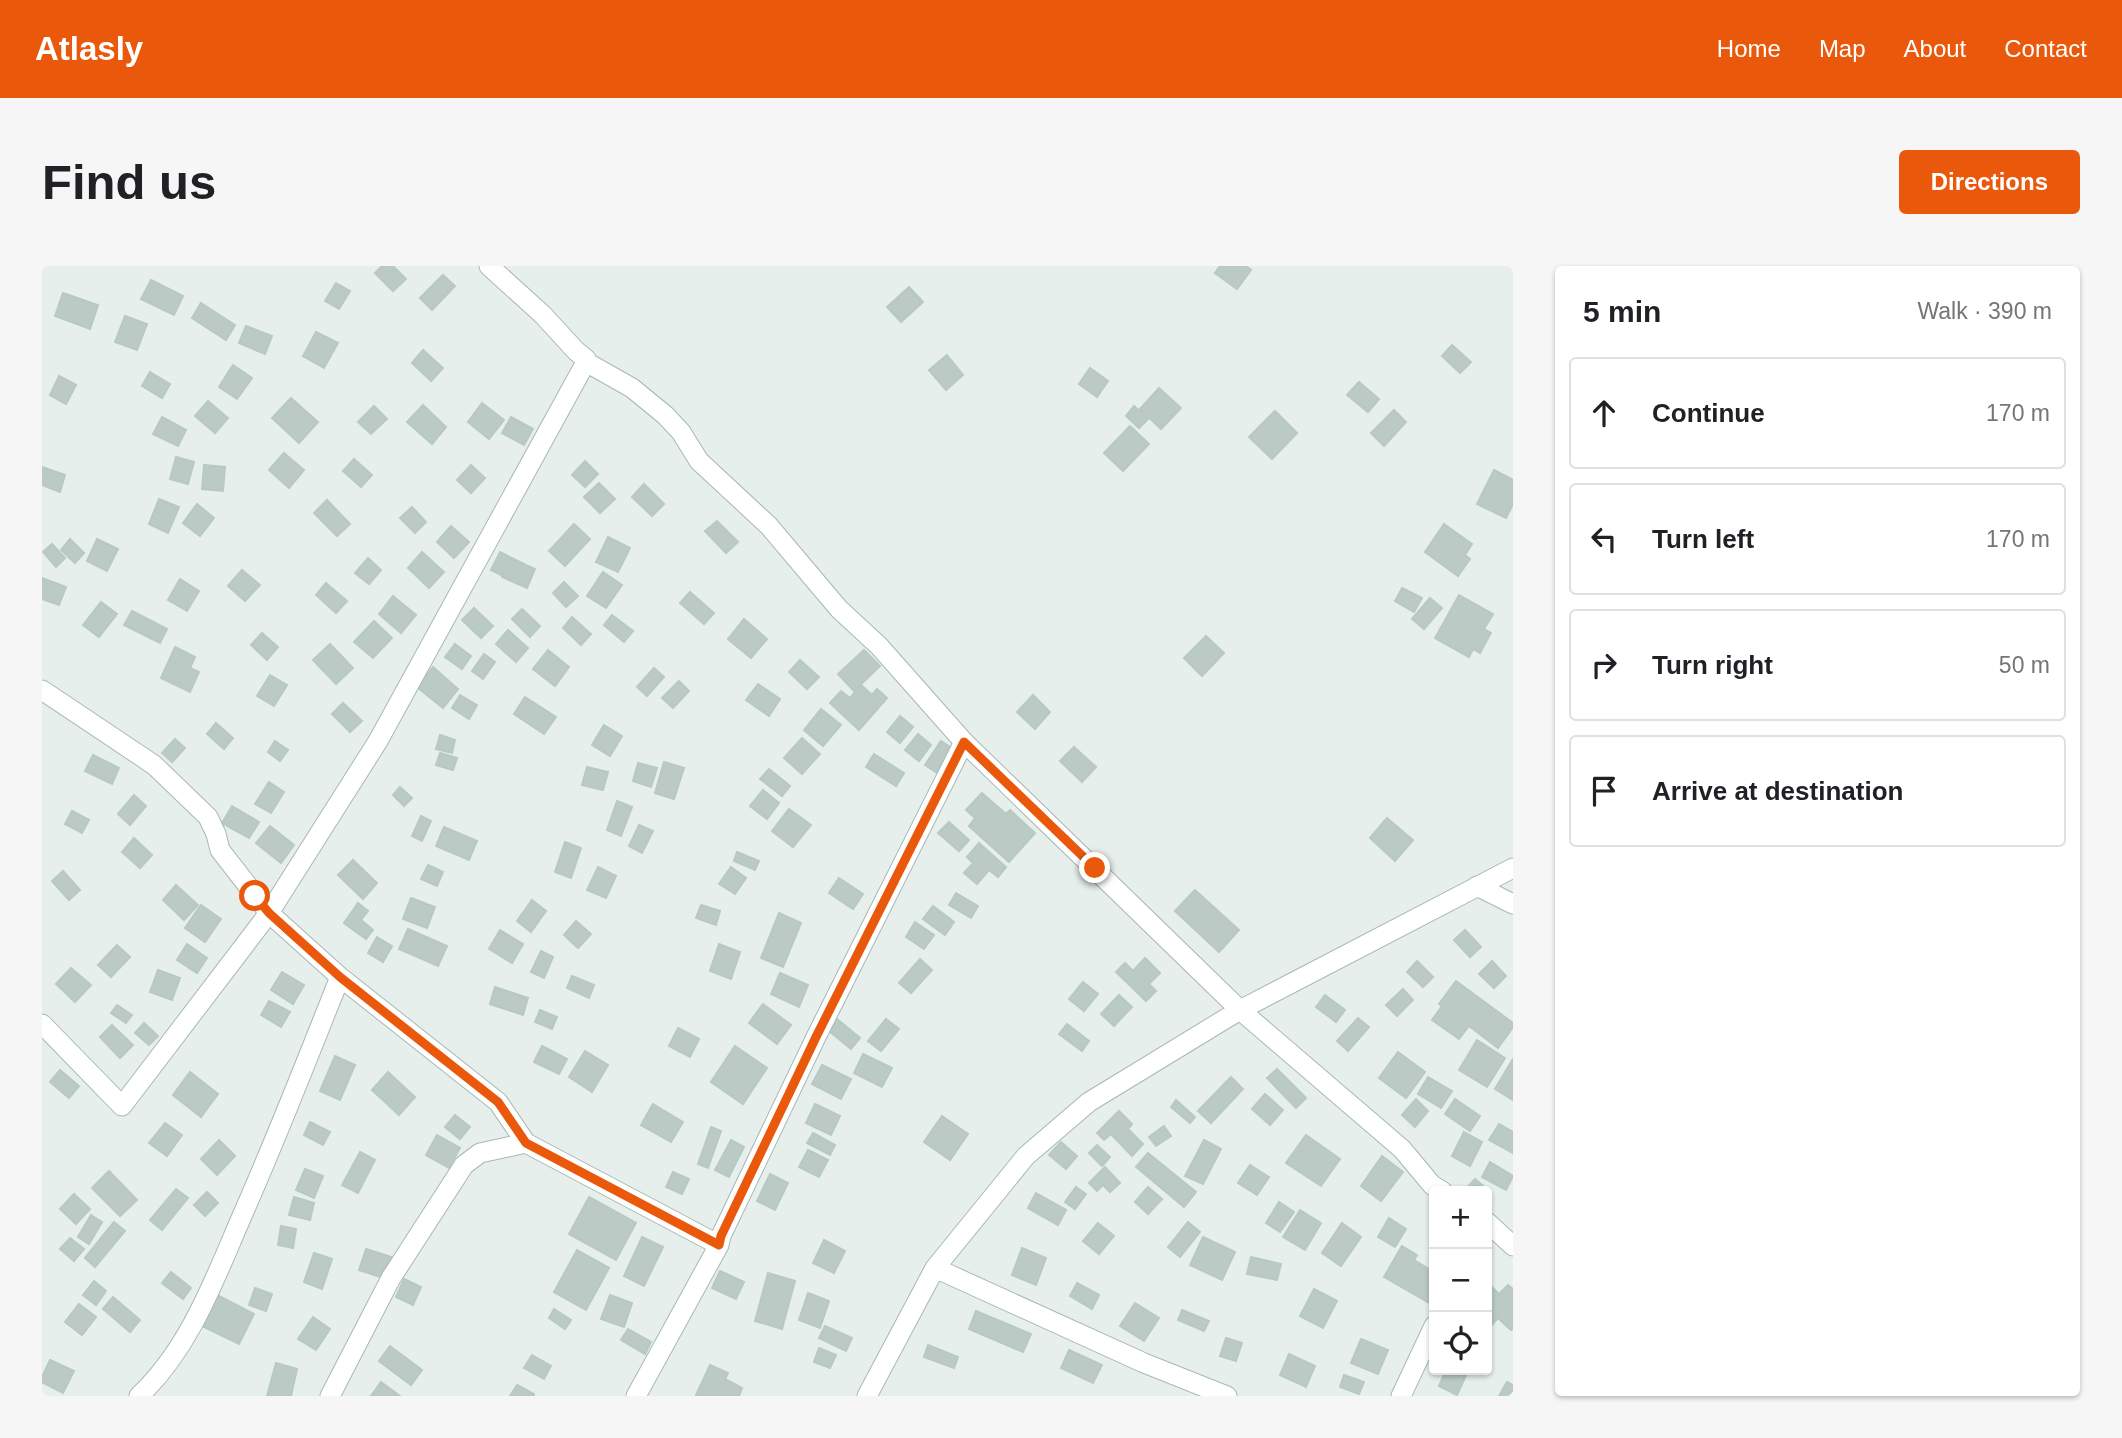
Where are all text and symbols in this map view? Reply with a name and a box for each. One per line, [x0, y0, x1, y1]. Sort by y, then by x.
text: Atlasly [35, 30, 143, 67]
text: Home [1717, 35, 1781, 62]
text: Map [1819, 35, 1866, 62]
text: About [1904, 35, 1966, 62]
text: Contact [2004, 35, 2087, 62]
button: Directions [1899, 150, 2080, 214]
text: Find us [42, 155, 216, 209]
text: 5 min [1583, 295, 1661, 328]
text: Walk · 390 m [1917, 298, 2052, 324]
icon: ahead [1585, 394, 1623, 432]
text: Continue [1652, 398, 1765, 428]
text: 170 m [1986, 400, 2050, 426]
icon: left [1585, 520, 1623, 558]
text: Turn left [1652, 524, 1754, 554]
text: 170 m [1986, 526, 2050, 552]
icon: right [1585, 646, 1623, 684]
text: Turn right [1652, 650, 1773, 680]
text: 50 m [1999, 652, 2050, 678]
icon: arrive [1585, 772, 1623, 810]
text: Arrive at destination [1652, 776, 1903, 806]
route end [1079, 852, 1110, 883]
route start [239, 880, 270, 911]
map controls [1429, 1186, 1492, 1375]
button: + [1429, 1186, 1492, 1249]
button: − [1429, 1249, 1492, 1312]
button: locate [1429, 1312, 1492, 1375]

